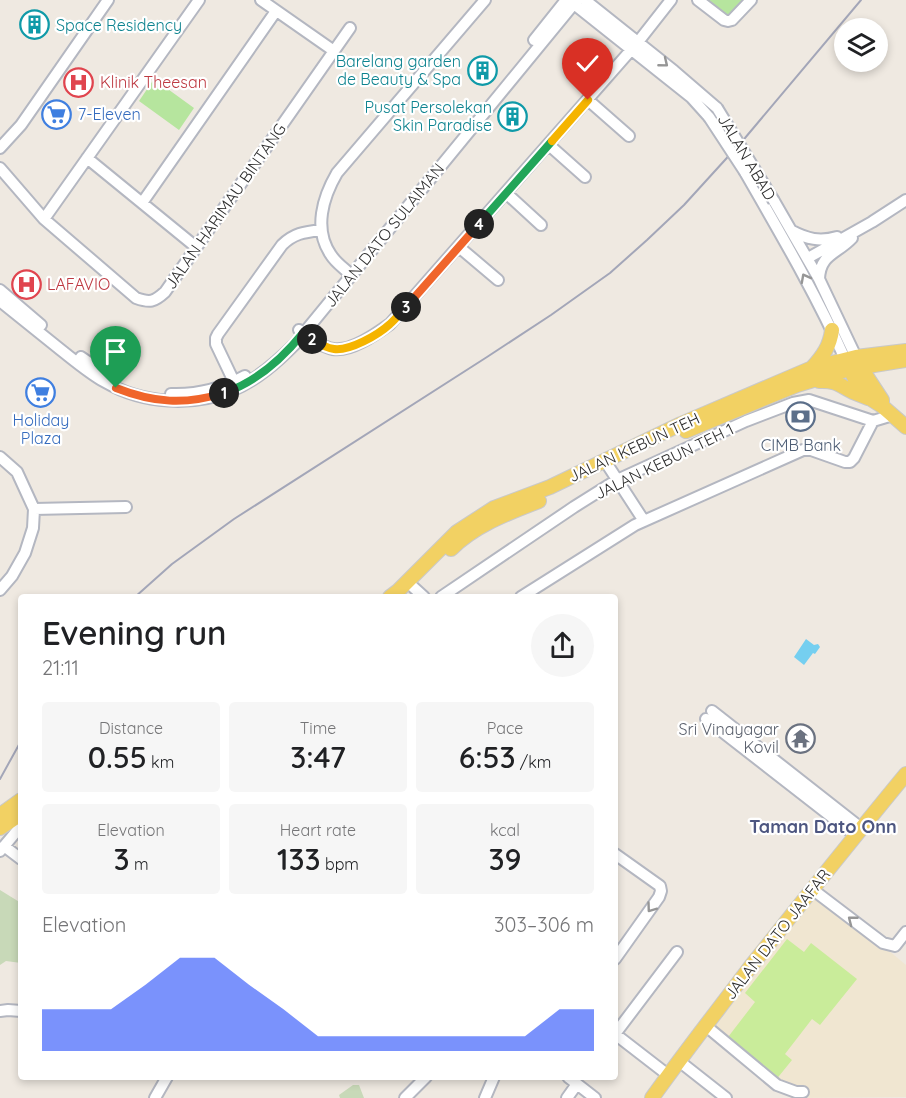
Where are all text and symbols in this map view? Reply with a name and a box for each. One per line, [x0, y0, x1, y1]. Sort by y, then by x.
building icon: Space Residency [19, 9, 51, 41]
place label: Space Residency [56, 15, 182, 35]
map controls [834, 18, 888, 72]
button: layers [834, 18, 888, 72]
pin [562, 38, 613, 100]
icon: check [571, 47, 604, 80]
place label: Barelang garden de Beauty & Spa [336, 51, 461, 89]
building icon: Barelang garden de Beauty & Spa [466, 54, 498, 86]
one-way arrow [657, 55, 668, 66]
hospital icon: Klinik Theesan [63, 66, 95, 98]
place label: Klinik Theesan [100, 72, 207, 92]
place label: Pusat Persolekan Skin Paradise [365, 97, 492, 135]
supermarket icon: 7-Eleven [41, 98, 73, 130]
building icon: Pusat Persolekan Skin Paradise [497, 100, 529, 132]
place label: 7-Eleven [78, 104, 141, 124]
street label: JALAN ABAD [714, 110, 780, 204]
street label: JALAN HARIMAU BINTANG [160, 119, 290, 293]
street label: JALAN DATO SULAIMAN [320, 159, 448, 311]
pin: 4 [464, 209, 494, 239]
text: 4 [474, 214, 484, 234]
hospital icon: LAFAVIO [10, 268, 42, 300]
place label: LAFAVIO [47, 274, 110, 294]
one-way arrow [801, 274, 812, 285]
pin: 3 [391, 292, 421, 322]
text: 3 [402, 297, 410, 317]
pin: 2 [297, 324, 327, 354]
pin [90, 326, 141, 388]
text: 2 [307, 329, 317, 349]
icon: arrive [99, 335, 132, 368]
supermarket icon: Holiday Plaza [25, 376, 57, 408]
pin: 1 [209, 378, 239, 408]
text: 1 [221, 383, 227, 403]
bank icon: CIMB Bank [785, 401, 817, 433]
street label: JALAN KEBUN TEH [565, 408, 703, 486]
place label: Holiday Plaza [13, 410, 69, 448]
street label: JALAN KEBUN TEH 1 [591, 419, 737, 503]
place label: CIMB Bank [761, 435, 841, 455]
text: Evening run [42, 612, 227, 653]
button: share [531, 614, 594, 677]
text: 21:11 [42, 655, 79, 680]
text: Distance [99, 718, 163, 738]
text: Time [300, 718, 336, 738]
text: Pace [487, 718, 523, 738]
place label: Sri Vinayagar Kovil [679, 719, 779, 757]
temple icon: Sri Vinayagar Kovil [784, 722, 816, 754]
text: 0.55 [88, 738, 147, 776]
text: 3:47 [290, 738, 346, 776]
text: 6:53 [459, 738, 515, 776]
text: km [147, 752, 174, 772]
text: /km [515, 752, 551, 772]
district label: Taman Dato Onn [749, 815, 897, 838]
text: Elevation [97, 820, 165, 840]
text: Heart rate [280, 820, 356, 840]
text: kcal [490, 820, 520, 840]
text: 3 [114, 840, 130, 878]
text: 133 [277, 840, 321, 878]
text: 39 [489, 840, 521, 878]
text: m [130, 854, 148, 874]
text: bpm [321, 854, 359, 874]
street label: JALAN DATO JAAFAR [720, 865, 834, 1003]
one-way arrow [647, 901, 658, 912]
text: Elevation [42, 912, 126, 937]
text: 303–306 m [494, 912, 594, 937]
one-way arrow [848, 916, 859, 927]

